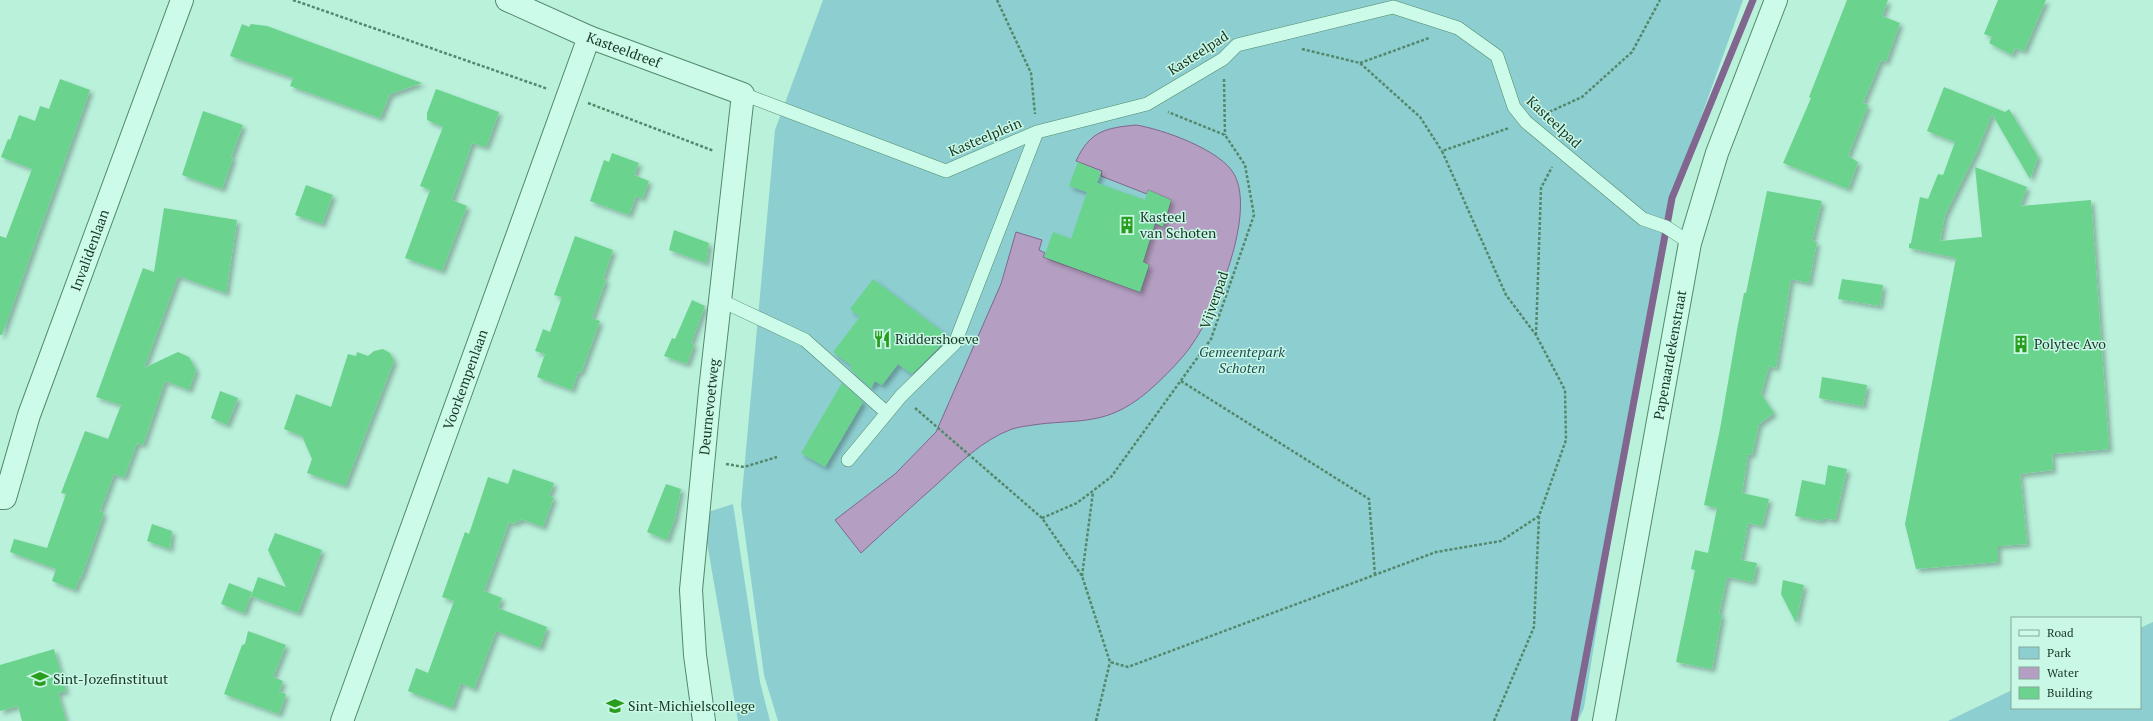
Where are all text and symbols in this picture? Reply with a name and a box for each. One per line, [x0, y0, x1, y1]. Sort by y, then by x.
street label: Kasteelpad [1164, 26, 1232, 79]
street label: Kasteeldreef [584, 27, 665, 72]
street label: Kasteelpad [1523, 91, 1586, 152]
street label: Kasteelplein [945, 112, 1025, 160]
street label: Invalidenlaan [66, 206, 113, 294]
place label: Kasteel van Schoten [1139, 207, 1217, 242]
building icon: Kasteel van Schoten [1117, 215, 1137, 235]
street label: Vijverpad [1195, 268, 1232, 331]
street label: Papenaardekenstraat [1648, 288, 1691, 421]
street label: Voorkempenlaan [438, 326, 492, 432]
restaurant icon: Riddershoeve [872, 329, 892, 349]
place label: Riddershoeve [895, 329, 979, 348]
building icon: Polytec Avo [2011, 334, 2031, 354]
place label: Polytec Avo [2034, 334, 2106, 353]
park label: Gemeentepark Schoten [1199, 342, 1285, 377]
street label: Deurnevoetweg [694, 357, 723, 456]
legend [2011, 617, 2141, 709]
text: Road [2047, 625, 2074, 640]
text: Park [2047, 645, 2072, 660]
text: Water [2047, 665, 2079, 680]
school or university icon: Sint-Jozefinstituut [30, 669, 50, 689]
place label: Sint-Jozefinstituut [53, 669, 169, 688]
text: Building [2047, 685, 2093, 700]
school or university icon: Sint-Michielscollege [605, 696, 625, 716]
place label: Sint-Michielscollege [628, 696, 755, 715]

